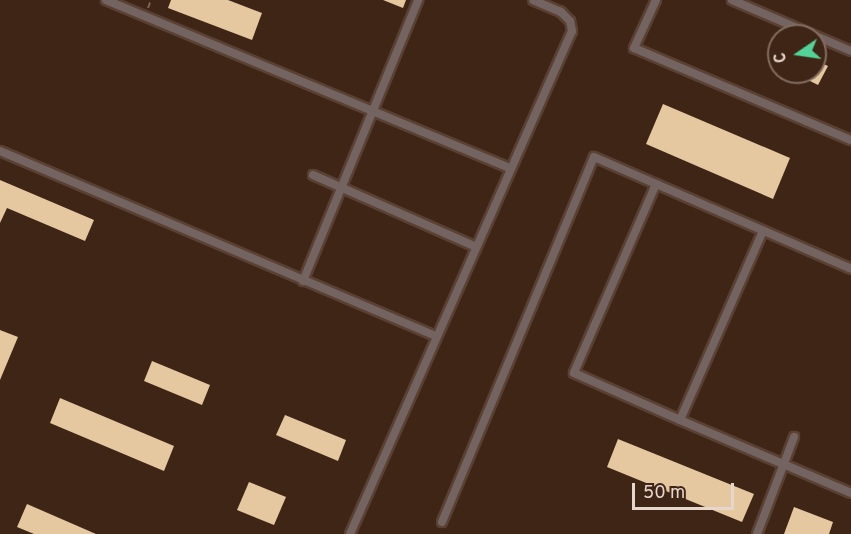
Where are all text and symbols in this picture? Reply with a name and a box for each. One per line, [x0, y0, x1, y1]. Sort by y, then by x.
north arrow [767, 24, 827, 84]
text: С [771, 50, 792, 65]
scale bar [635, 471, 737, 509]
text: 50 m [643, 482, 685, 505]

